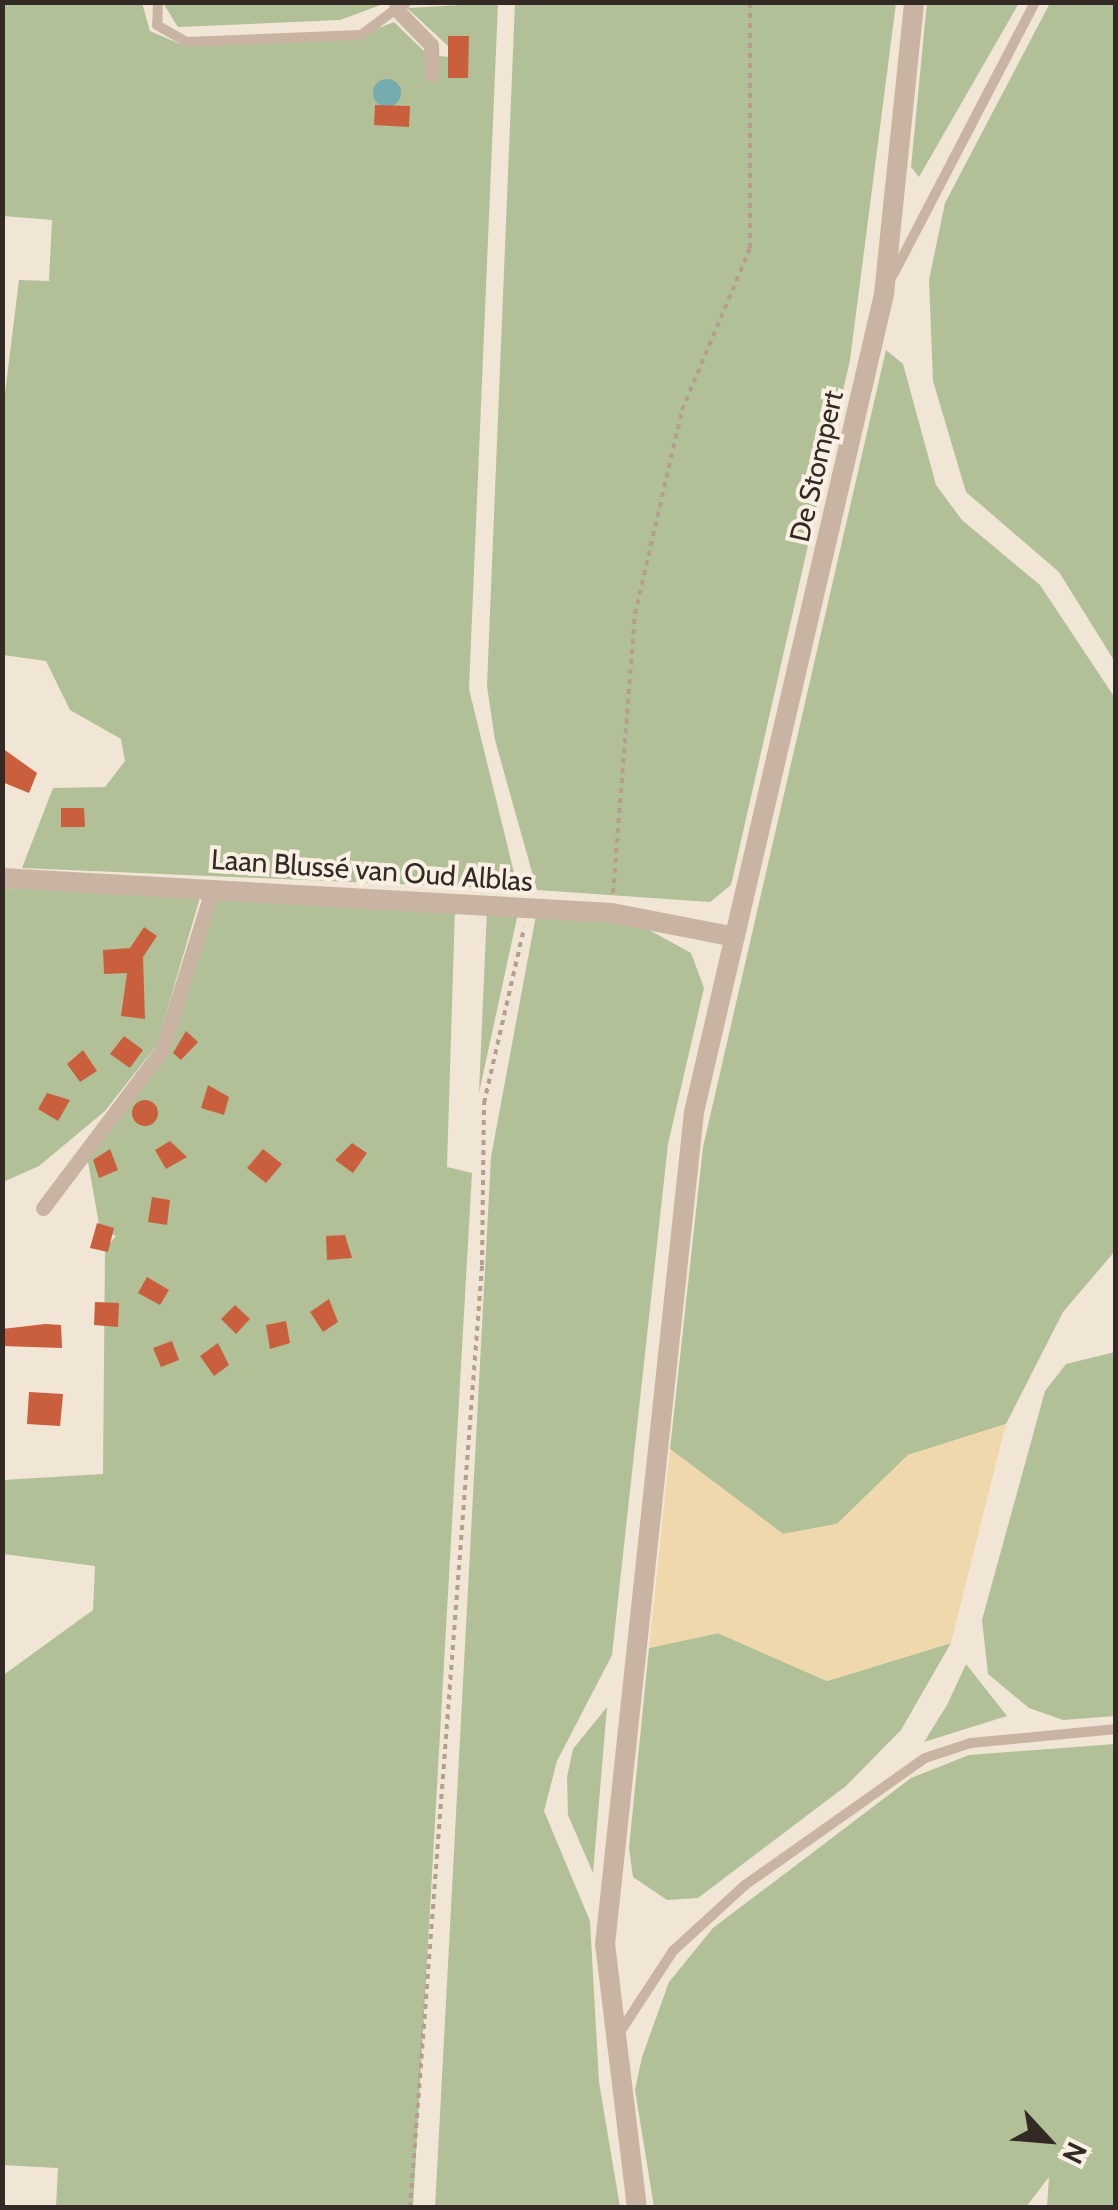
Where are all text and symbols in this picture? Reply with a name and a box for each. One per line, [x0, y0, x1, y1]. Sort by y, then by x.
street label: De Stompert [782, 387, 850, 545]
street label: Laan Blussé van Oud Alblas [210, 842, 534, 898]
north arrow [998, 2090, 1098, 2190]
text: N [1055, 2137, 1095, 2169]

